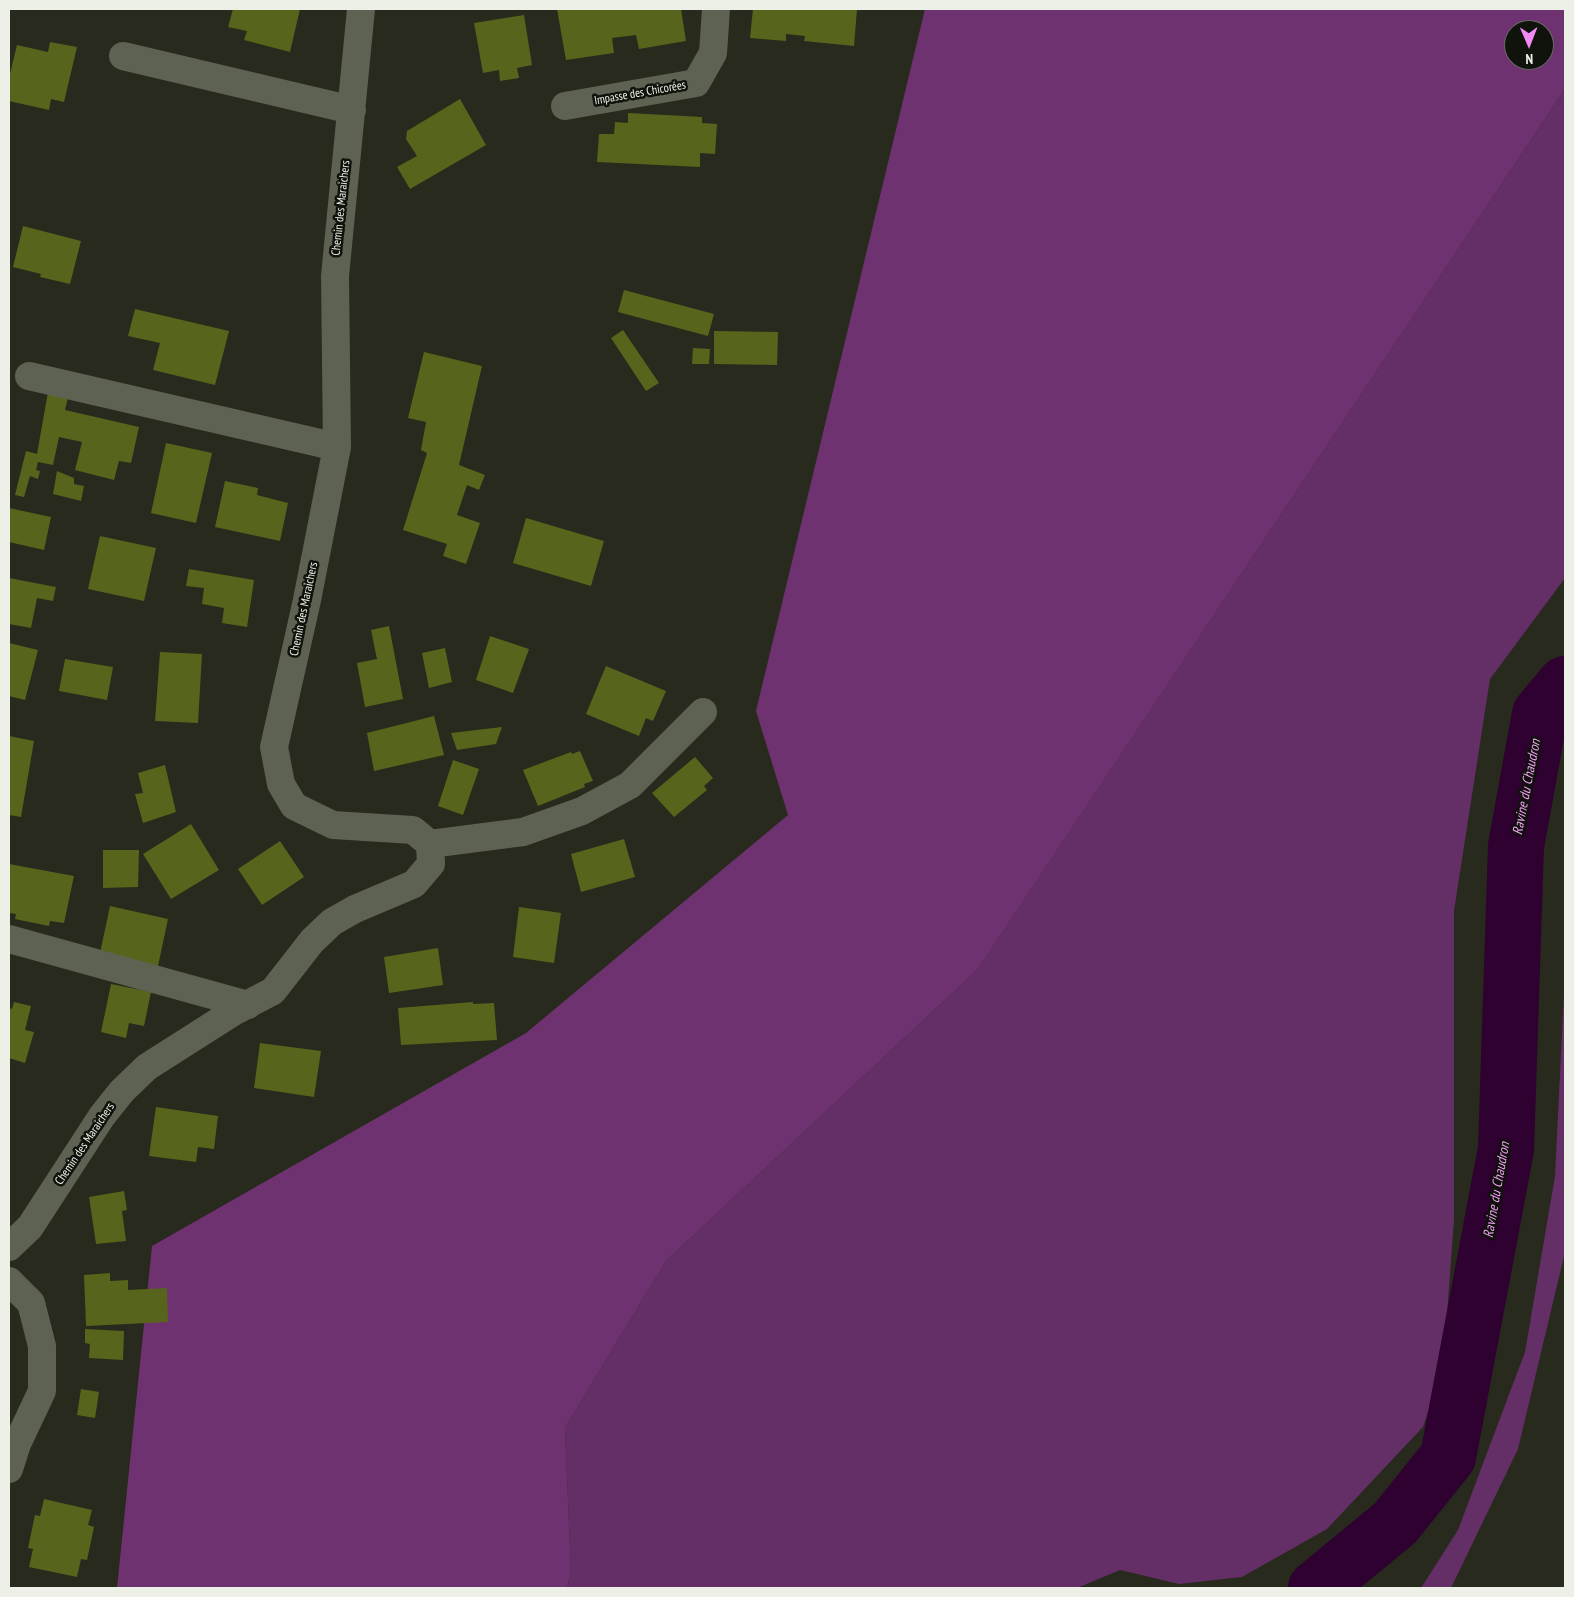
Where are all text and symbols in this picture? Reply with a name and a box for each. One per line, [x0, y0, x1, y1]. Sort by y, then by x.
north arrow [1504, 20, 1554, 70]
text: N [1525, 50, 1533, 68]
street label: Impasse des Chicorées [593, 78, 687, 108]
street label: Chemin des Maraichers [329, 160, 353, 256]
street label: Chemin des Maraichers [287, 561, 321, 657]
water label: Ravine du Chaudron [1509, 738, 1545, 836]
street label: Chemin des Maraichers [52, 1100, 118, 1188]
water label: Ravine du Chaudron [1480, 1141, 1514, 1239]

